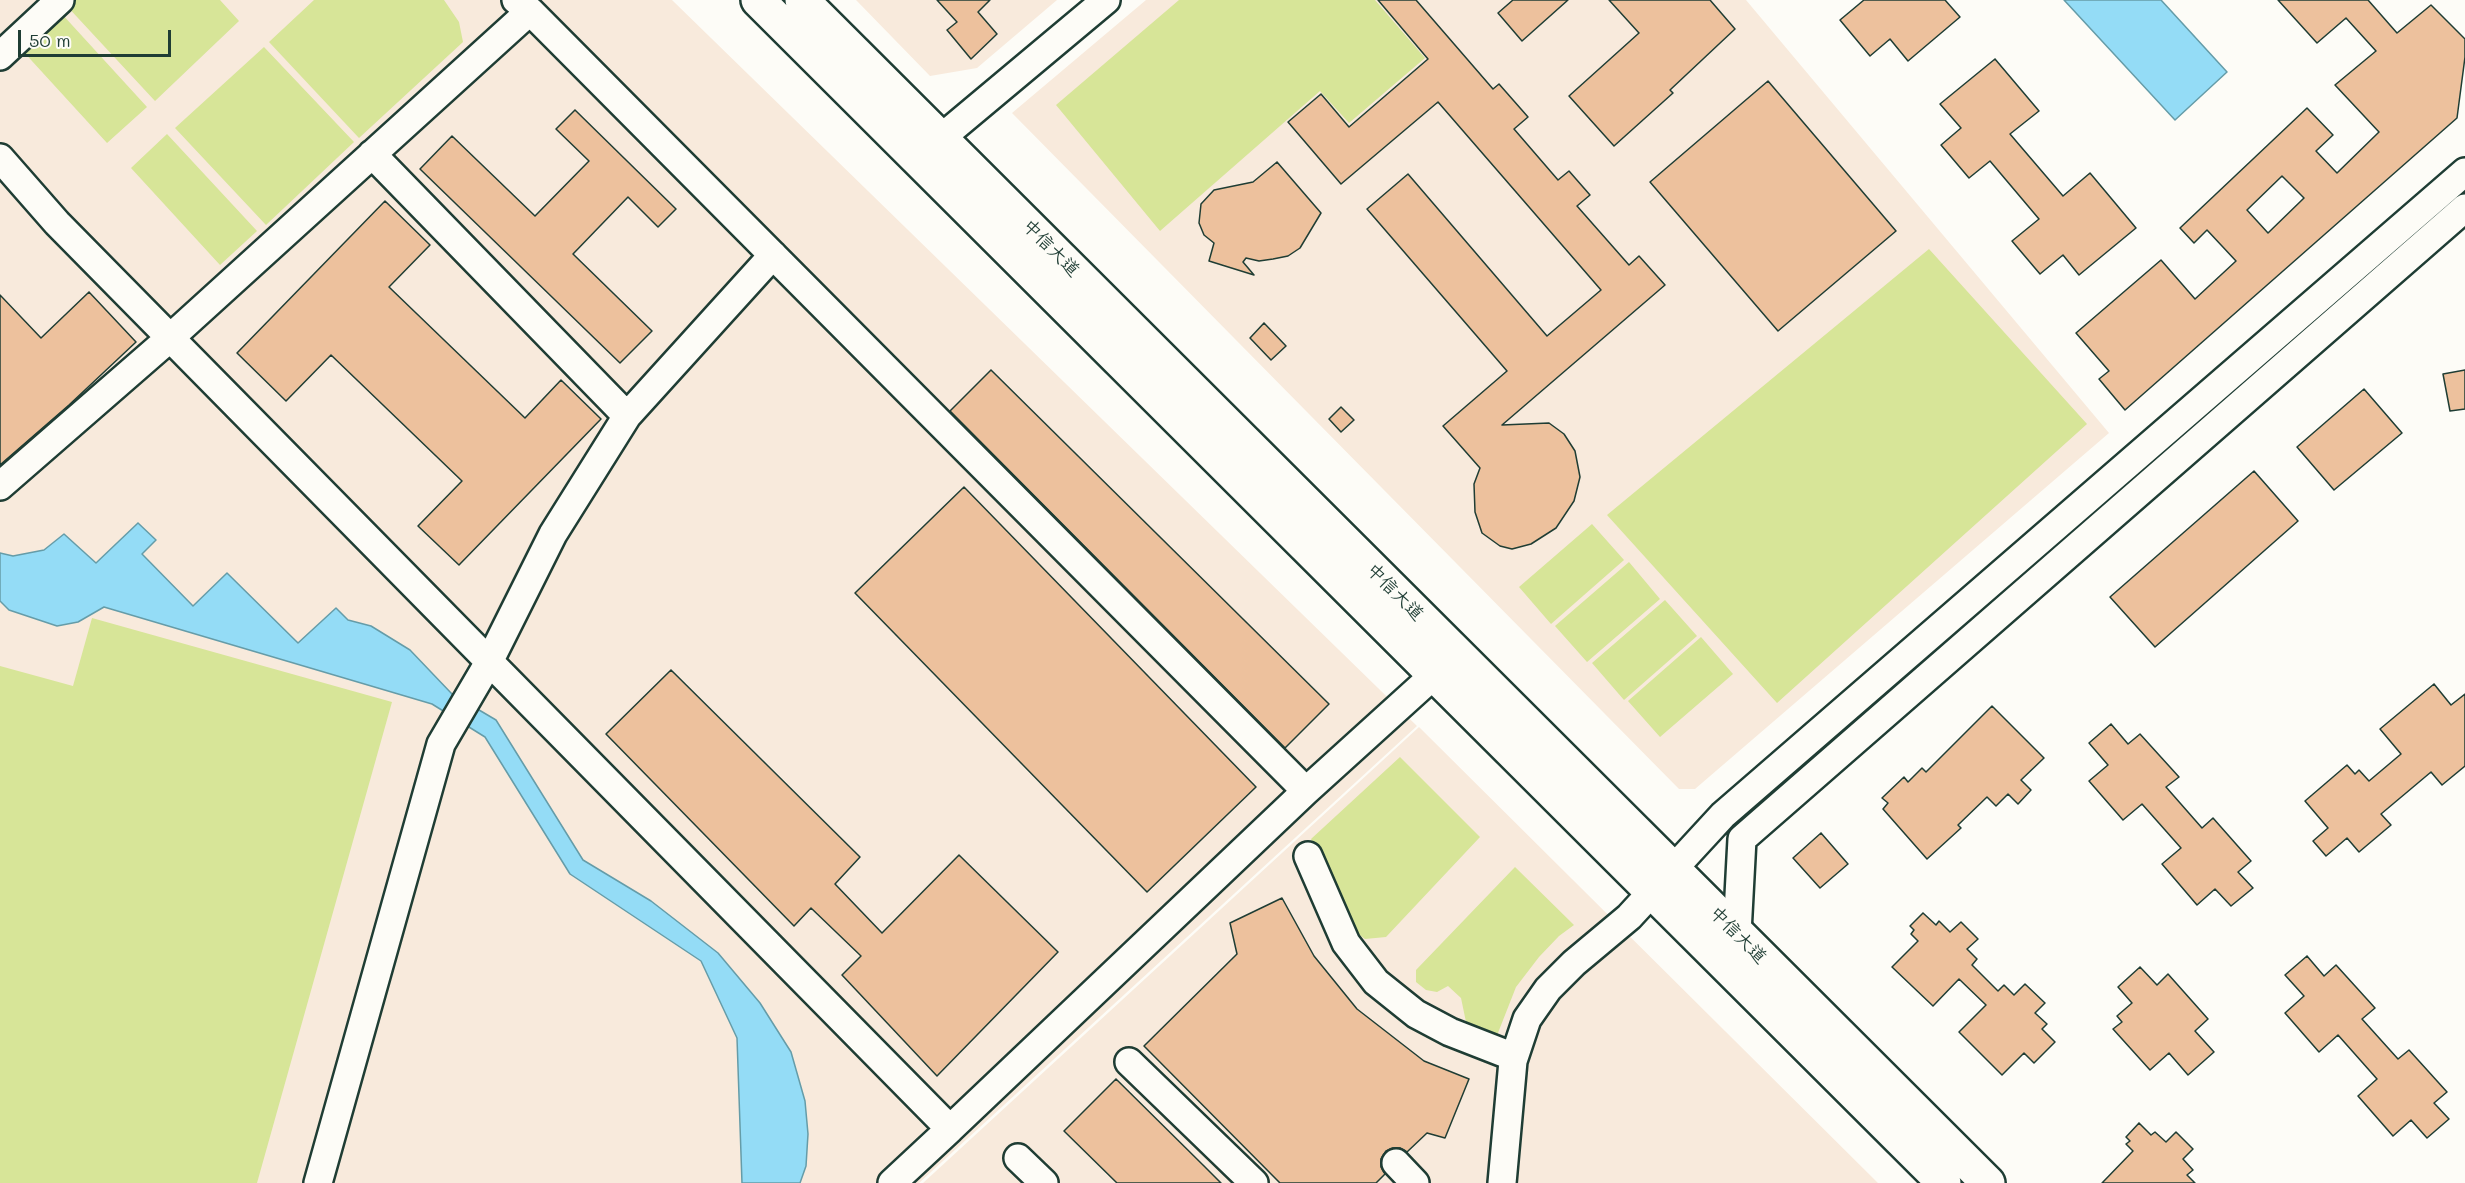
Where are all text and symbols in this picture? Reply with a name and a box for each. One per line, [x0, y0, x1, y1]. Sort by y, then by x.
scale bar [21, 18, 174, 56]
text: 50 m [29, 28, 71, 52]
street label: 中信大道 [1018, 215, 1084, 281]
street label: 中信大道 [1362, 559, 1428, 625]
street label: 中信大道 [1705, 902, 1771, 968]

